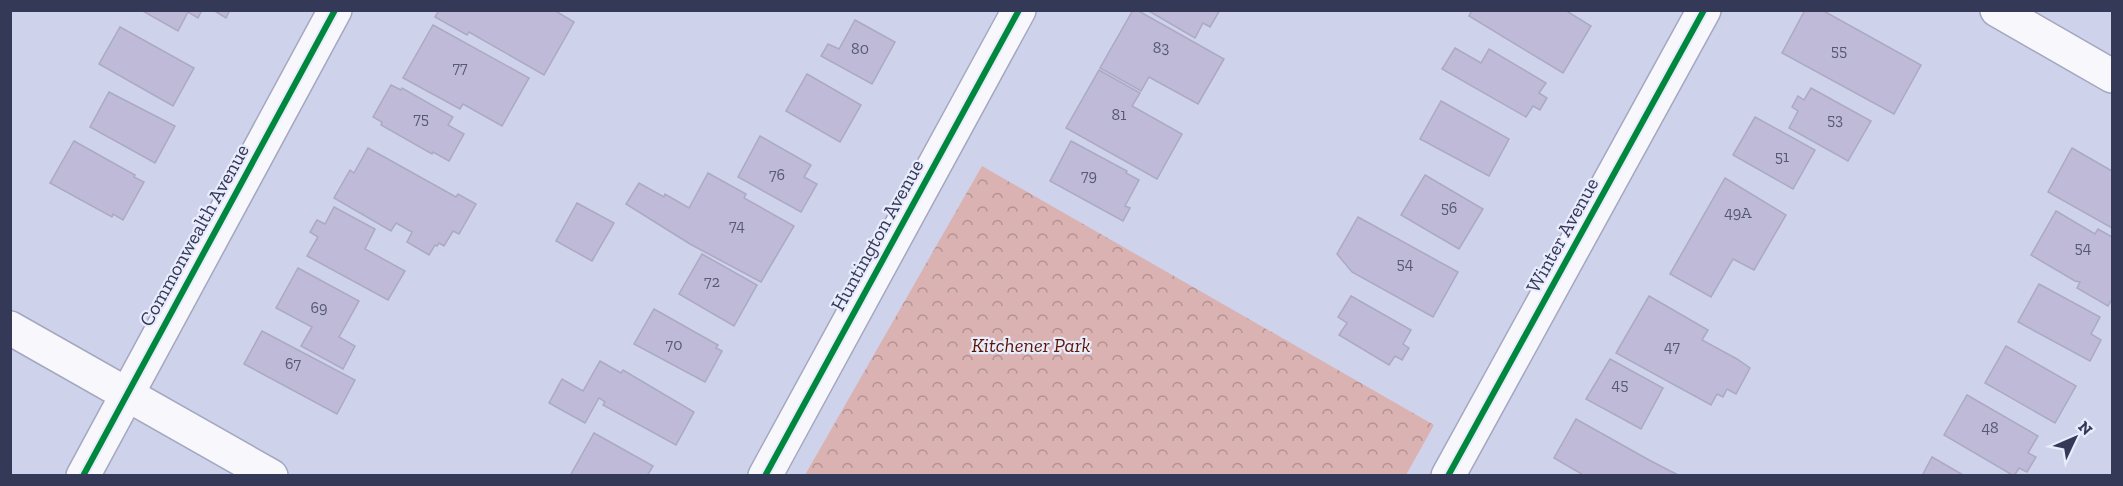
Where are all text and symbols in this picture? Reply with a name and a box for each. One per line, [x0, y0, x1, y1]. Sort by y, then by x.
house number: 83 [1153, 38, 1169, 57]
house number: 80 [851, 39, 869, 58]
house number: 55 [1831, 41, 1847, 60]
house number: 77 [452, 58, 468, 77]
house number: 81 [1112, 105, 1126, 124]
house number: 75 [413, 109, 429, 128]
house number: 53 [1827, 110, 1843, 129]
street label: Commonwealth Avenue [134, 140, 254, 330]
house number: 51 [1775, 147, 1789, 166]
street label: Huntington Avenue [825, 155, 929, 315]
house number: 76 [769, 165, 785, 184]
house number: 79 [1081, 166, 1097, 185]
street label: Winter Avenue [1521, 173, 1603, 297]
house number: 56 [1441, 198, 1457, 217]
house number: 49A [1724, 203, 1752, 222]
house number: 74 [729, 216, 745, 235]
house number: 54 [2075, 238, 2092, 257]
house number: 54 [1397, 254, 1414, 273]
house number: 72 [704, 272, 720, 291]
house number: 69 [311, 298, 328, 317]
park label: Kitchener Park [971, 333, 1091, 357]
house number: 70 [666, 335, 682, 354]
house number: 47 [1664, 337, 1680, 356]
house number: 67 [285, 354, 301, 373]
house number: 45 [1612, 375, 1628, 394]
north arrow [2045, 408, 2105, 468]
text: N [2074, 417, 2096, 439]
house number: 48 [1981, 418, 1999, 437]

